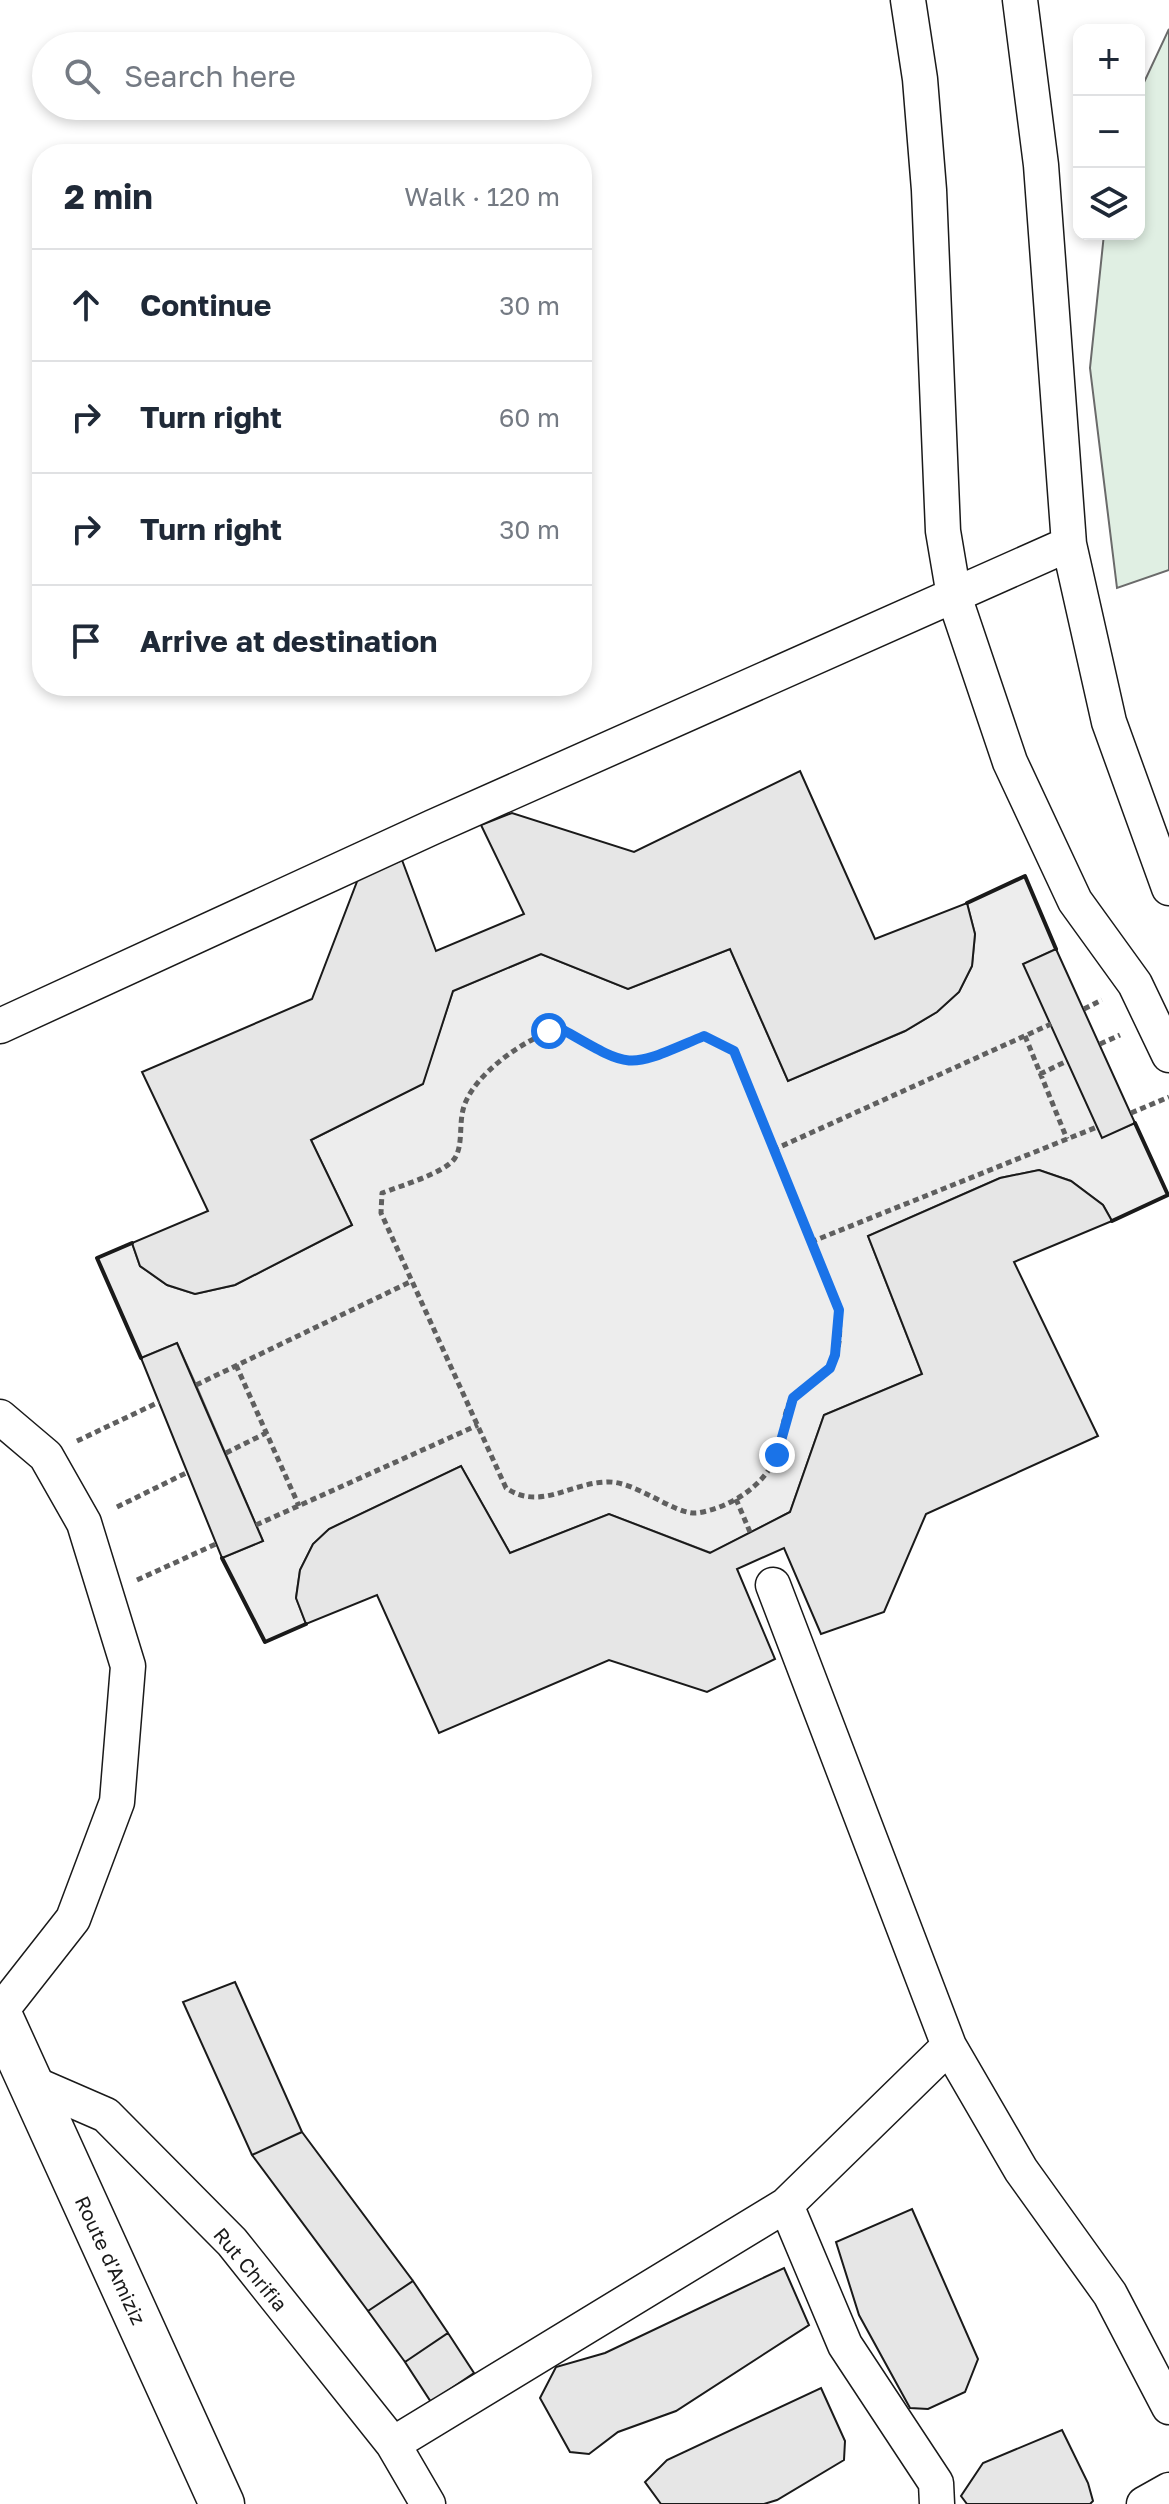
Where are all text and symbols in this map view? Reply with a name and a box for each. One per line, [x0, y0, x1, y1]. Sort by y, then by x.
map controls [1073, 24, 1145, 240]
button: + [1073, 24, 1145, 96]
search box [32, 32, 592, 120]
icon: search [60, 54, 104, 98]
text: Search here [124, 58, 296, 94]
button: − [1073, 96, 1145, 168]
button: layers [1073, 168, 1145, 240]
text: 2 min [64, 176, 153, 216]
text: Walk · 120 m [404, 181, 560, 212]
icon: ahead [64, 283, 108, 327]
text: Continue [140, 287, 271, 323]
text: 30 m [499, 290, 560, 321]
icon: right [64, 395, 108, 439]
text: Turn right [140, 399, 282, 435]
text: 60 m [499, 402, 560, 433]
icon: right [64, 507, 108, 551]
text: Turn right [140, 511, 282, 547]
text: 30 m [499, 514, 560, 545]
icon: arrive [64, 619, 108, 663]
text: Arrive at destination [140, 623, 437, 659]
route start [531, 1013, 567, 1049]
route end [759, 1437, 795, 1473]
street label: Route d'Amiziz [71, 2192, 151, 2328]
street label: Rut Chrifia [209, 2222, 293, 2316]

